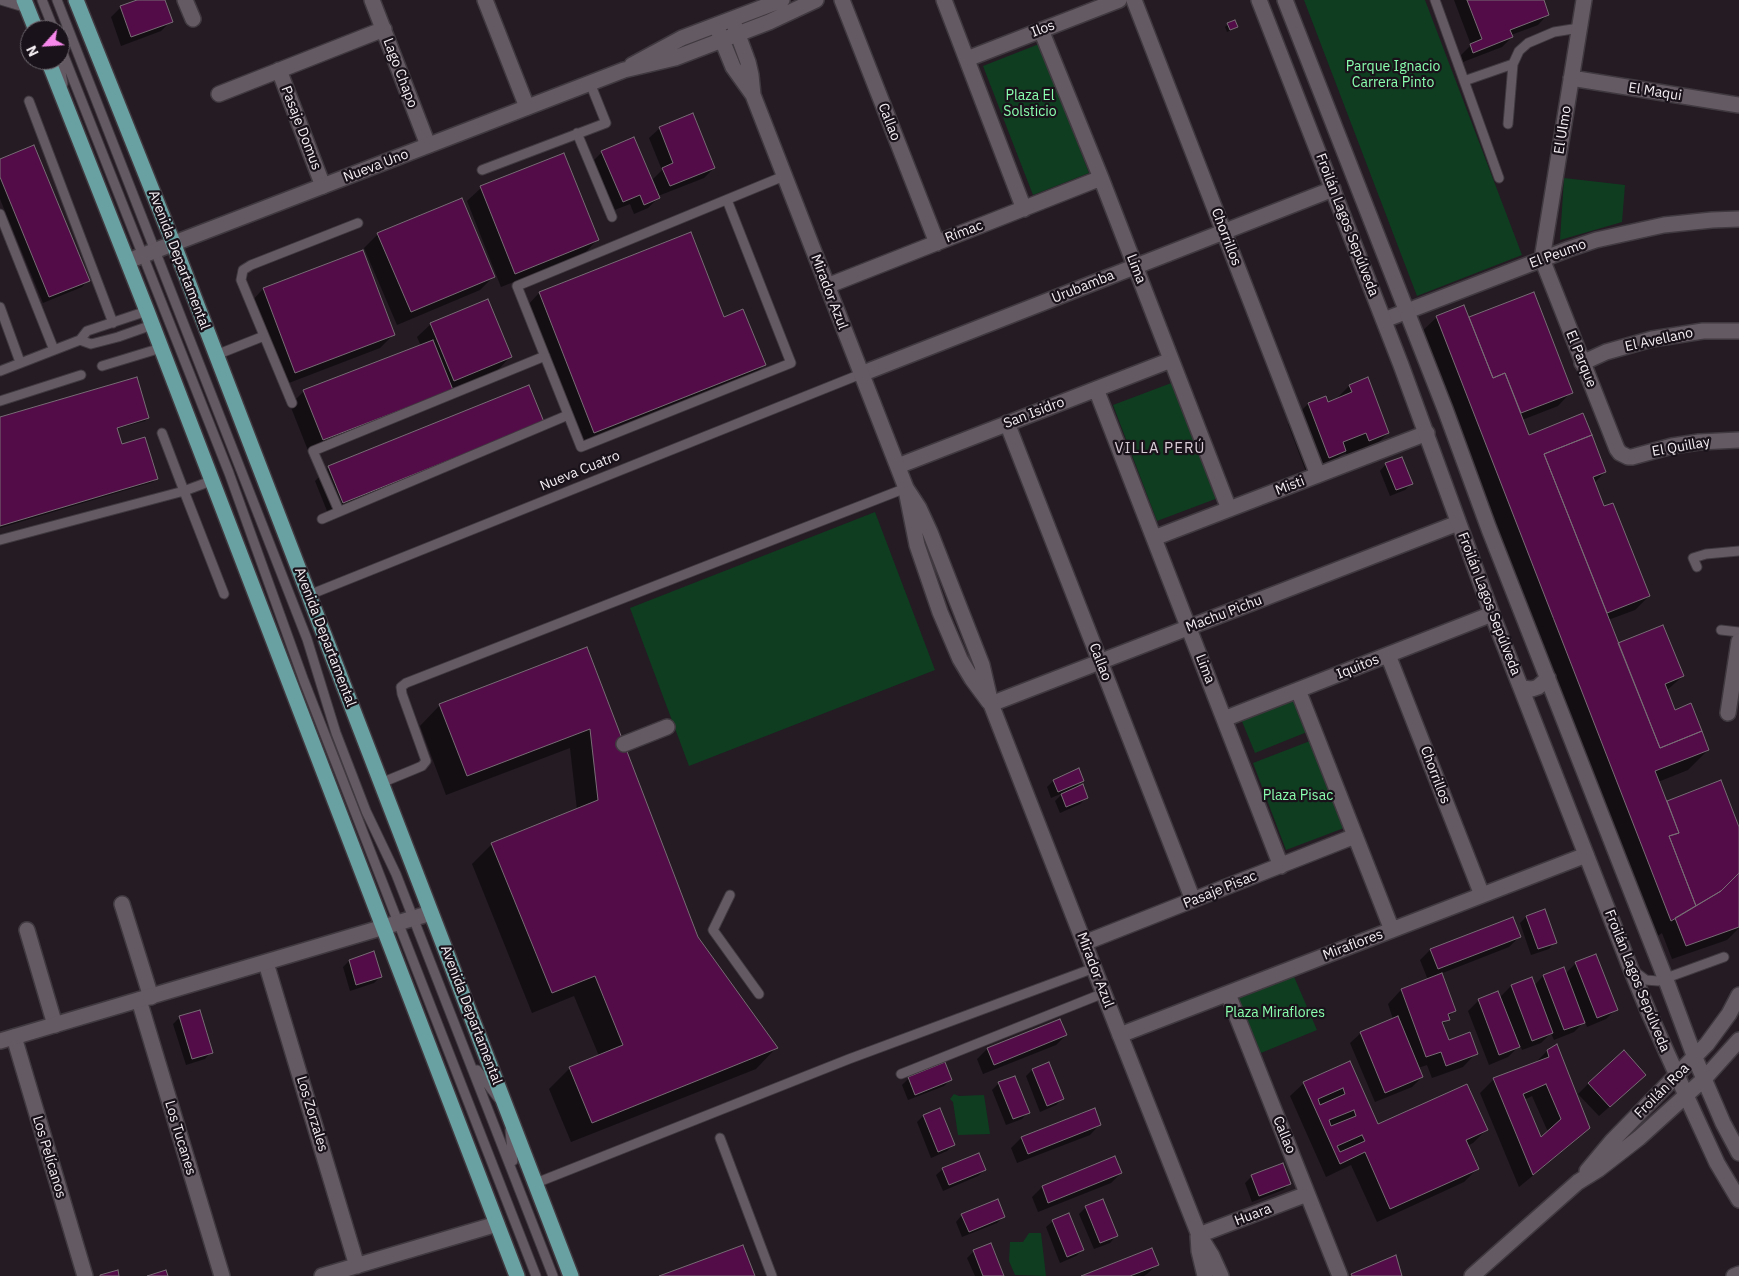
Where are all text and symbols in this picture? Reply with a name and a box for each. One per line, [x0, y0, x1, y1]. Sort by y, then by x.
street label: Ilos [1029, 17, 1057, 41]
north arrow [20, 20, 70, 70]
street label: Lago Chapo [379, 36, 421, 110]
text: N [22, 43, 43, 60]
park label: Parque Ignacio Carrera Pinto [1346, 59, 1440, 92]
street label: El Maqui [1627, 80, 1683, 104]
street label: Pasaje Domus [277, 84, 325, 172]
park label: Plaza El Solsticio [1003, 88, 1057, 120]
street label: Callao [874, 101, 904, 143]
street label: El Ulmo [1551, 105, 1575, 155]
street label: Nueva Uno [341, 146, 411, 186]
street label: Froilán Lagos Sepúlveda [1312, 151, 1382, 299]
street label: Avenida Departamental [145, 188, 213, 332]
street label: Chorrillos [1207, 206, 1245, 268]
street label: Rímac [943, 217, 985, 247]
street label: El Peumo [1527, 236, 1589, 272]
street label: Mirador Azul [807, 252, 851, 332]
street label: Lima [1123, 252, 1149, 286]
street label: Urubamba [1049, 267, 1117, 307]
street label: El Avellano [1623, 325, 1695, 355]
street label: El Parque [1562, 328, 1600, 390]
street label: San Isidro [1001, 394, 1067, 432]
street label: El Quillay [1651, 434, 1711, 460]
district label: VILLA PERÚ [1113, 440, 1207, 458]
street label: Nueva Cuatro [537, 447, 623, 495]
street label: Misti [1273, 473, 1307, 499]
street label: Froilán Lagos Sepúlveda [1454, 530, 1524, 678]
street label: Avenida Departamental [291, 565, 359, 709]
street label: Machu Pichu [1184, 592, 1264, 636]
street label: Callao [1085, 641, 1115, 683]
street label: Iquitos [1334, 651, 1382, 683]
street label: Lima [1192, 652, 1218, 686]
street label: Chorrillos [1416, 744, 1454, 806]
park label: Plaza Pisac [1263, 788, 1333, 804]
street label: Pasaje Pisac [1181, 868, 1259, 912]
street label: Froilán Lagos Sepúlveda [1601, 907, 1673, 1055]
street label: Miraflores [1320, 926, 1386, 964]
street label: Mirador Azul [1073, 930, 1117, 1010]
street label: Avenida Departamental [437, 943, 505, 1087]
park label: Plaza Miraflores [1225, 1005, 1325, 1021]
street label: Froilán Roa [1631, 1060, 1693, 1122]
street label: Los Zorzales [293, 1074, 331, 1154]
street label: Los Tucanes [161, 1099, 199, 1177]
street label: Los Pelícanos [29, 1114, 69, 1200]
street label: Callao [1269, 1114, 1299, 1156]
street label: Huara [1232, 1200, 1274, 1230]

